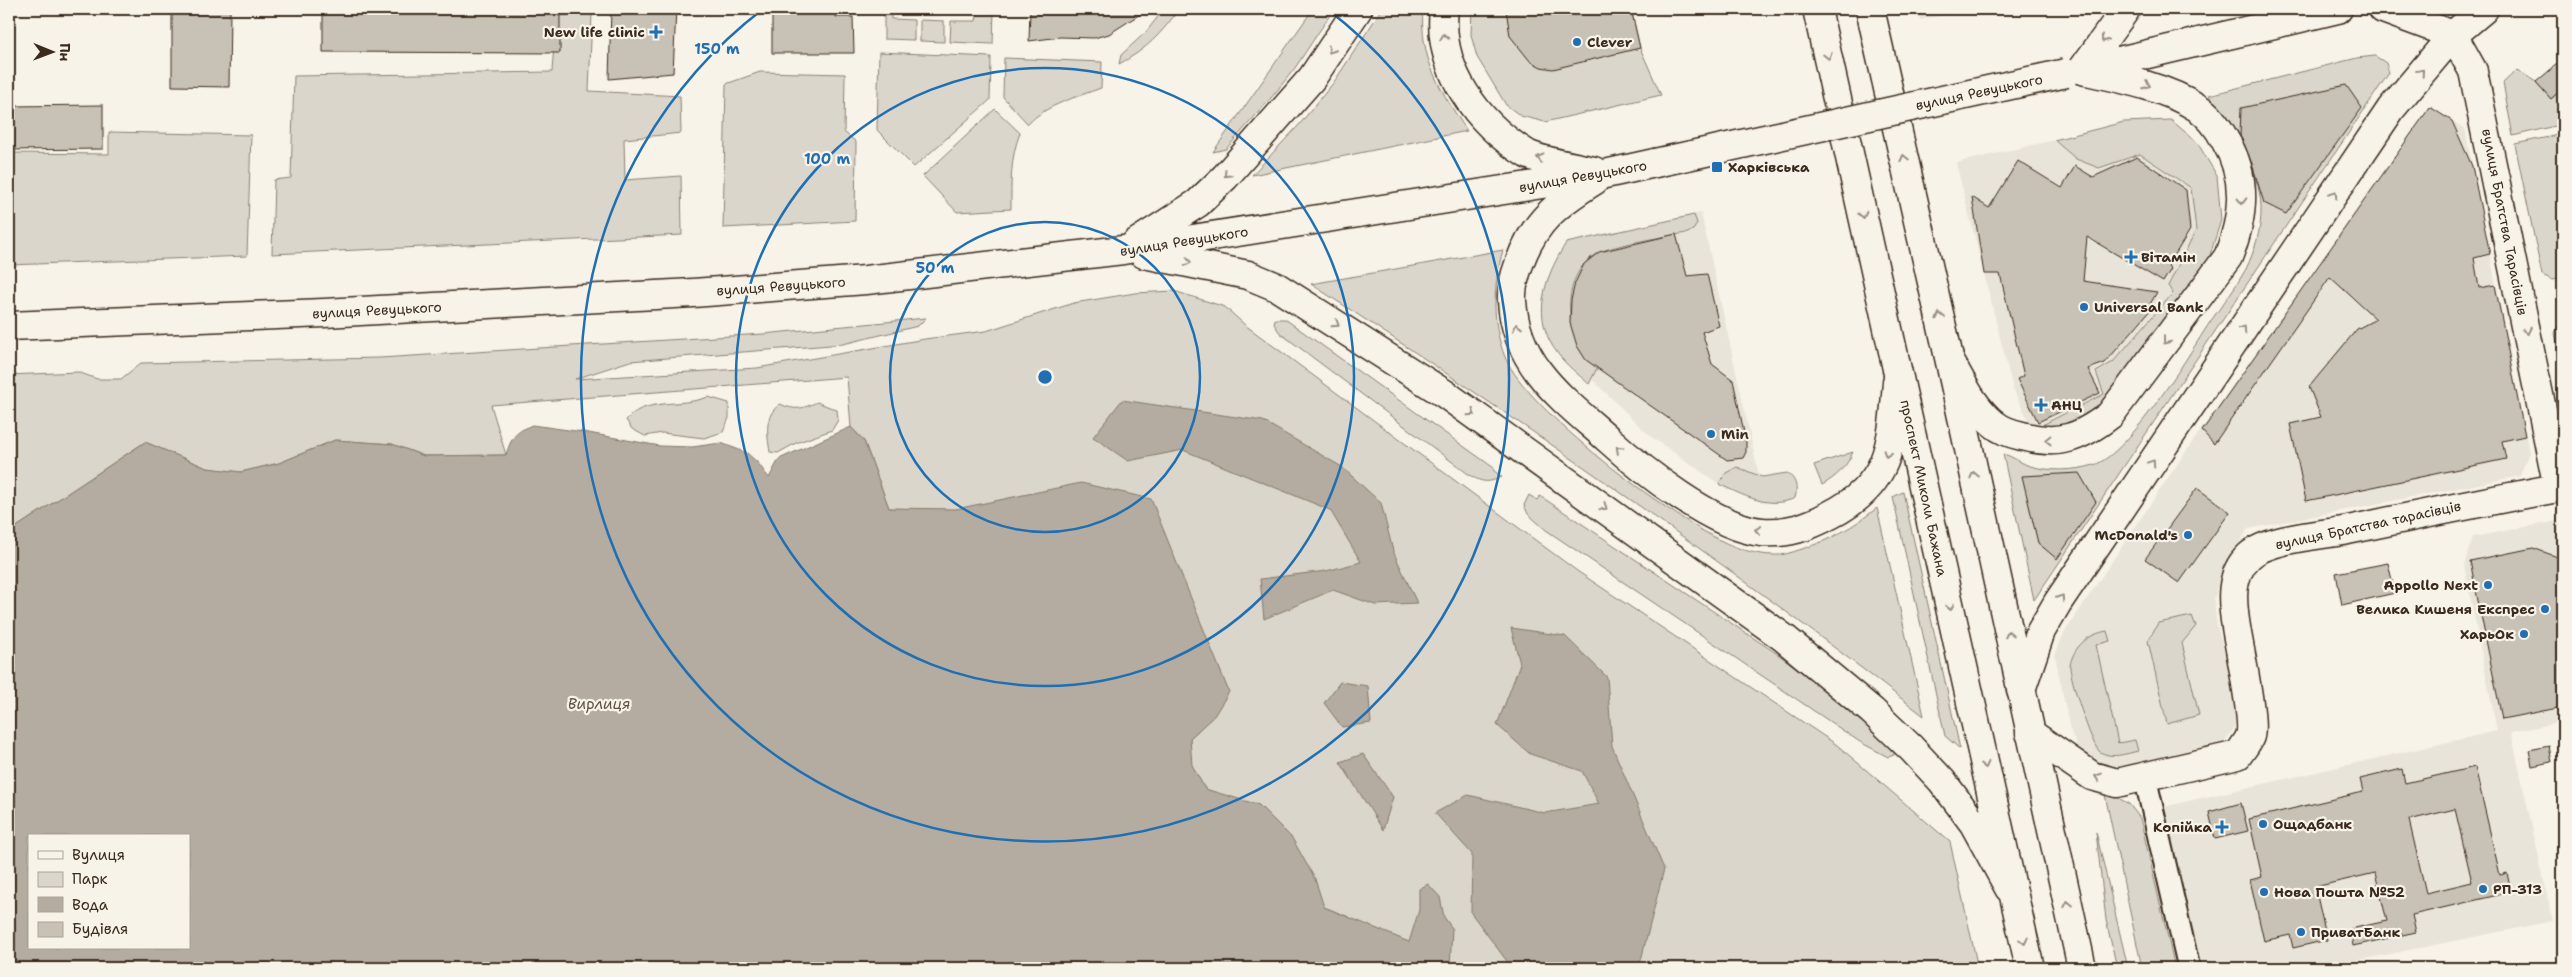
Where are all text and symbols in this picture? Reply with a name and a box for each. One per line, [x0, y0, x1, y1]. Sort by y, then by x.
place label: New life clinic [544, 23, 645, 41]
marker: New life clinic [649, 25, 663, 39]
north arrow [28, 28, 78, 78]
one-way arrow [1439, 32, 1449, 41]
place label: Clever [1587, 33, 1633, 51]
one-way arrow [2101, 34, 2110, 43]
marker: Clever [1571, 36, 1583, 48]
text: 150 m [694, 39, 740, 59]
text: Пн [56, 43, 74, 62]
one-way arrow [1328, 44, 1337, 53]
one-way arrow [1822, 52, 1832, 61]
one-way arrow [2416, 68, 2425, 77]
street label: вулиця Ревуцького [1914, 70, 2044, 114]
one-way arrow [2142, 79, 2150, 89]
street label: вулиця Братства Тарасівців [2478, 127, 2532, 317]
text: 100 m [804, 149, 850, 169]
one-way arrow [1537, 153, 1545, 163]
one-way arrow [1899, 153, 1910, 162]
street label: вулиця Ревуцького [1518, 156, 1648, 196]
place label: Харківська [1728, 158, 1810, 176]
marker: Харківська [1710, 160, 1724, 174]
one-way arrow [1224, 169, 1233, 178]
one-way arrow [2328, 190, 2337, 200]
one-way arrow [2236, 197, 2247, 205]
one-way arrow [1857, 210, 1868, 219]
street label: вулиця Ревуцького [1119, 222, 1249, 260]
place label: Вітамін [2141, 248, 2196, 266]
marker: Вітамін [2125, 251, 2137, 263]
one-way arrow [1184, 257, 1192, 267]
text: 50 m [916, 258, 955, 278]
street label: вулиця Ревуцького [716, 273, 846, 299]
street label: вулиця Ревуцького [312, 298, 442, 322]
place label: Universal Bank [2094, 298, 2204, 316]
marker: Universal Bank [2078, 301, 2090, 313]
one-way arrow [1935, 312, 1946, 320]
one-way arrow [1330, 318, 1339, 328]
one-way arrow [1512, 324, 1522, 332]
one-way arrow [2237, 325, 2246, 334]
one-way arrow [2521, 327, 2532, 336]
one-way arrow [2162, 335, 2172, 344]
centre of rings [1036, 368, 1054, 386]
place label: АНЦ [2051, 396, 2083, 414]
street label: проспект Миколи Бажана [1896, 398, 1952, 578]
marker: АНЦ [2035, 399, 2047, 411]
one-way arrow [1466, 407, 1476, 416]
place label: Min [1721, 425, 1749, 443]
marker: Min [1705, 428, 1717, 440]
one-way arrow [2043, 435, 2051, 446]
one-way arrow [1616, 446, 1625, 455]
one-way arrow [1882, 449, 1892, 457]
one-way arrow [2146, 459, 2155, 469]
one-way arrow [1970, 470, 1980, 479]
street label: вулиця Братства тарасівців [2274, 497, 2462, 553]
one-way arrow [1598, 501, 1608, 510]
one-way arrow [1753, 526, 1762, 536]
place label: McDonald's [2094, 526, 2178, 544]
marker: McDonald's [2182, 529, 2194, 541]
place label: Appollo Next [2384, 576, 2478, 594]
marker: Appollo Next [2482, 579, 2494, 591]
one-way arrow [2055, 594, 2064, 603]
place label: Велика Кишеня Експрес [2356, 600, 2535, 618]
one-way arrow [1944, 602, 1955, 611]
marker: Велика Кишеня Експрес [2539, 603, 2551, 615]
place label: ХарьОк [2460, 625, 2514, 643]
marker: ХарьОк [2518, 628, 2530, 640]
one-way arrow [2004, 629, 2015, 638]
water label: Вирлиця [568, 694, 630, 714]
one-way arrow [1980, 761, 1990, 770]
one-way arrow [2094, 773, 2103, 783]
place label: Ощадбанк [2273, 815, 2352, 833]
place label: Копійка [2153, 818, 2212, 836]
marker: Ощадбанк [2257, 818, 2269, 830]
marker: Копійка [2216, 821, 2228, 833]
legend [28, 834, 190, 950]
text: Вулиця [72, 845, 125, 865]
text: Парк [72, 869, 108, 889]
place label: РП-313 [2493, 880, 2542, 898]
place label: Нова Пошта №52 [2274, 883, 2405, 901]
marker: РП-313 [2477, 883, 2489, 895]
marker: Нова Пошта №52 [2258, 886, 2270, 898]
text: Вода [72, 895, 109, 915]
one-way arrow [2063, 899, 2073, 908]
text: Будівля [72, 919, 128, 939]
place label: ПриватБанк [2311, 923, 2400, 941]
marker: ПриватБанк [2295, 926, 2307, 938]
one-way arrow [2018, 937, 2029, 945]

